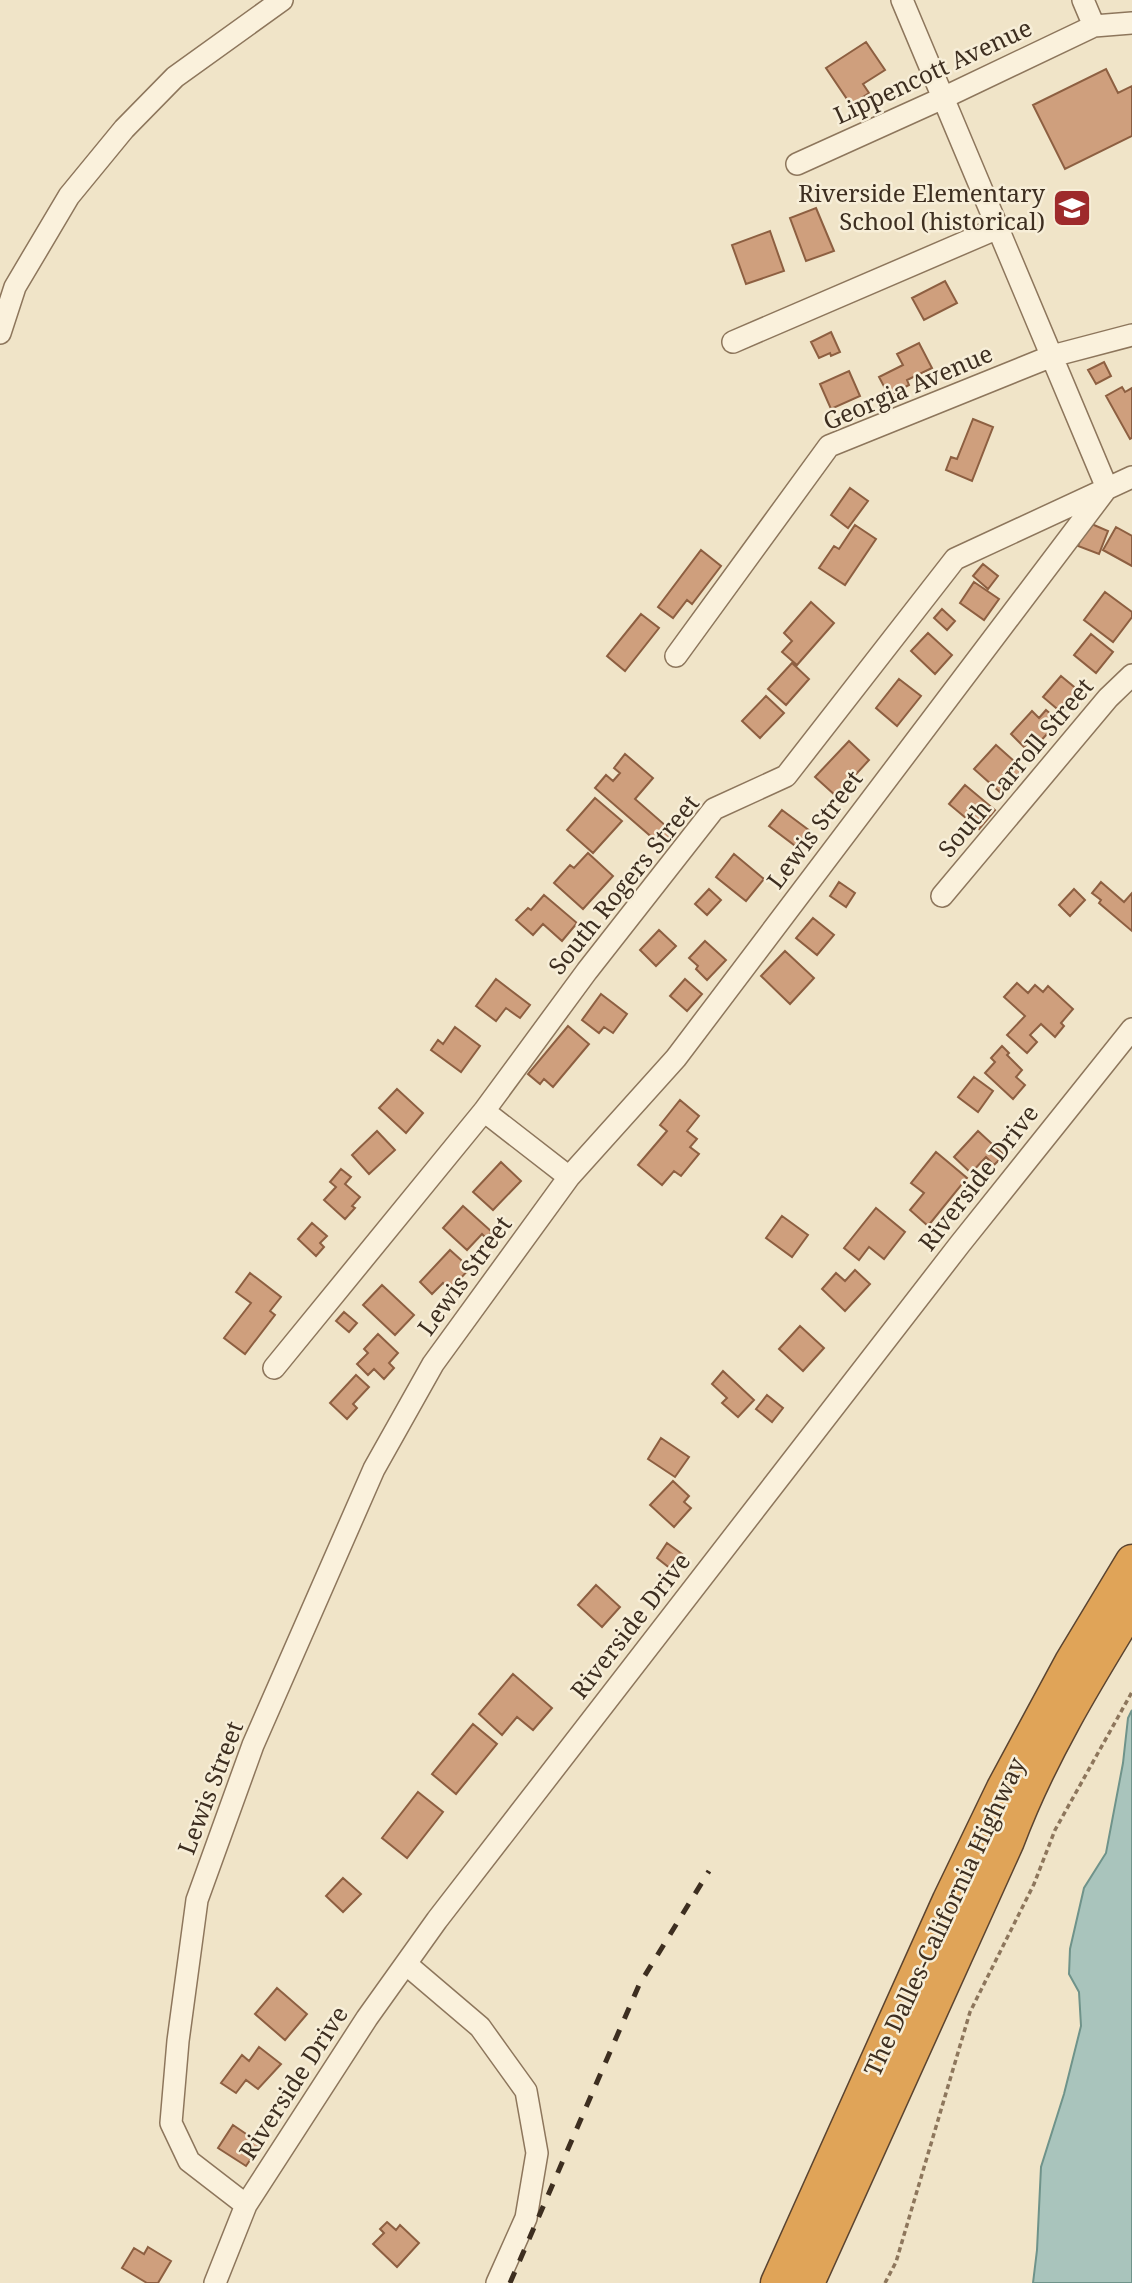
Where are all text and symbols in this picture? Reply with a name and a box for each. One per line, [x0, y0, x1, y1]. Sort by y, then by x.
street label: Lippencott Avenue [828, 10, 1037, 131]
place label: Riverside Elementary School (historical) [798, 176, 1045, 237]
school or university icon: Riverside Elementary School (historical) [1051, 187, 1093, 229]
street label: Georgia Avenue [818, 336, 997, 437]
street label: South Carroll Street [930, 670, 1100, 864]
street label: Lewis Street [758, 763, 869, 895]
street label: South Rogers Street [540, 787, 706, 981]
street label: Riverside Drive [910, 1097, 1045, 1257]
street label: Lewis Street [409, 1209, 518, 1342]
street label: Riverside Drive [562, 1545, 697, 1705]
street label: Lewis Street [169, 1716, 250, 1859]
street label: The Dalles-California Highway [855, 1751, 1032, 2081]
street label: Riverside Drive [231, 1999, 355, 2165]

